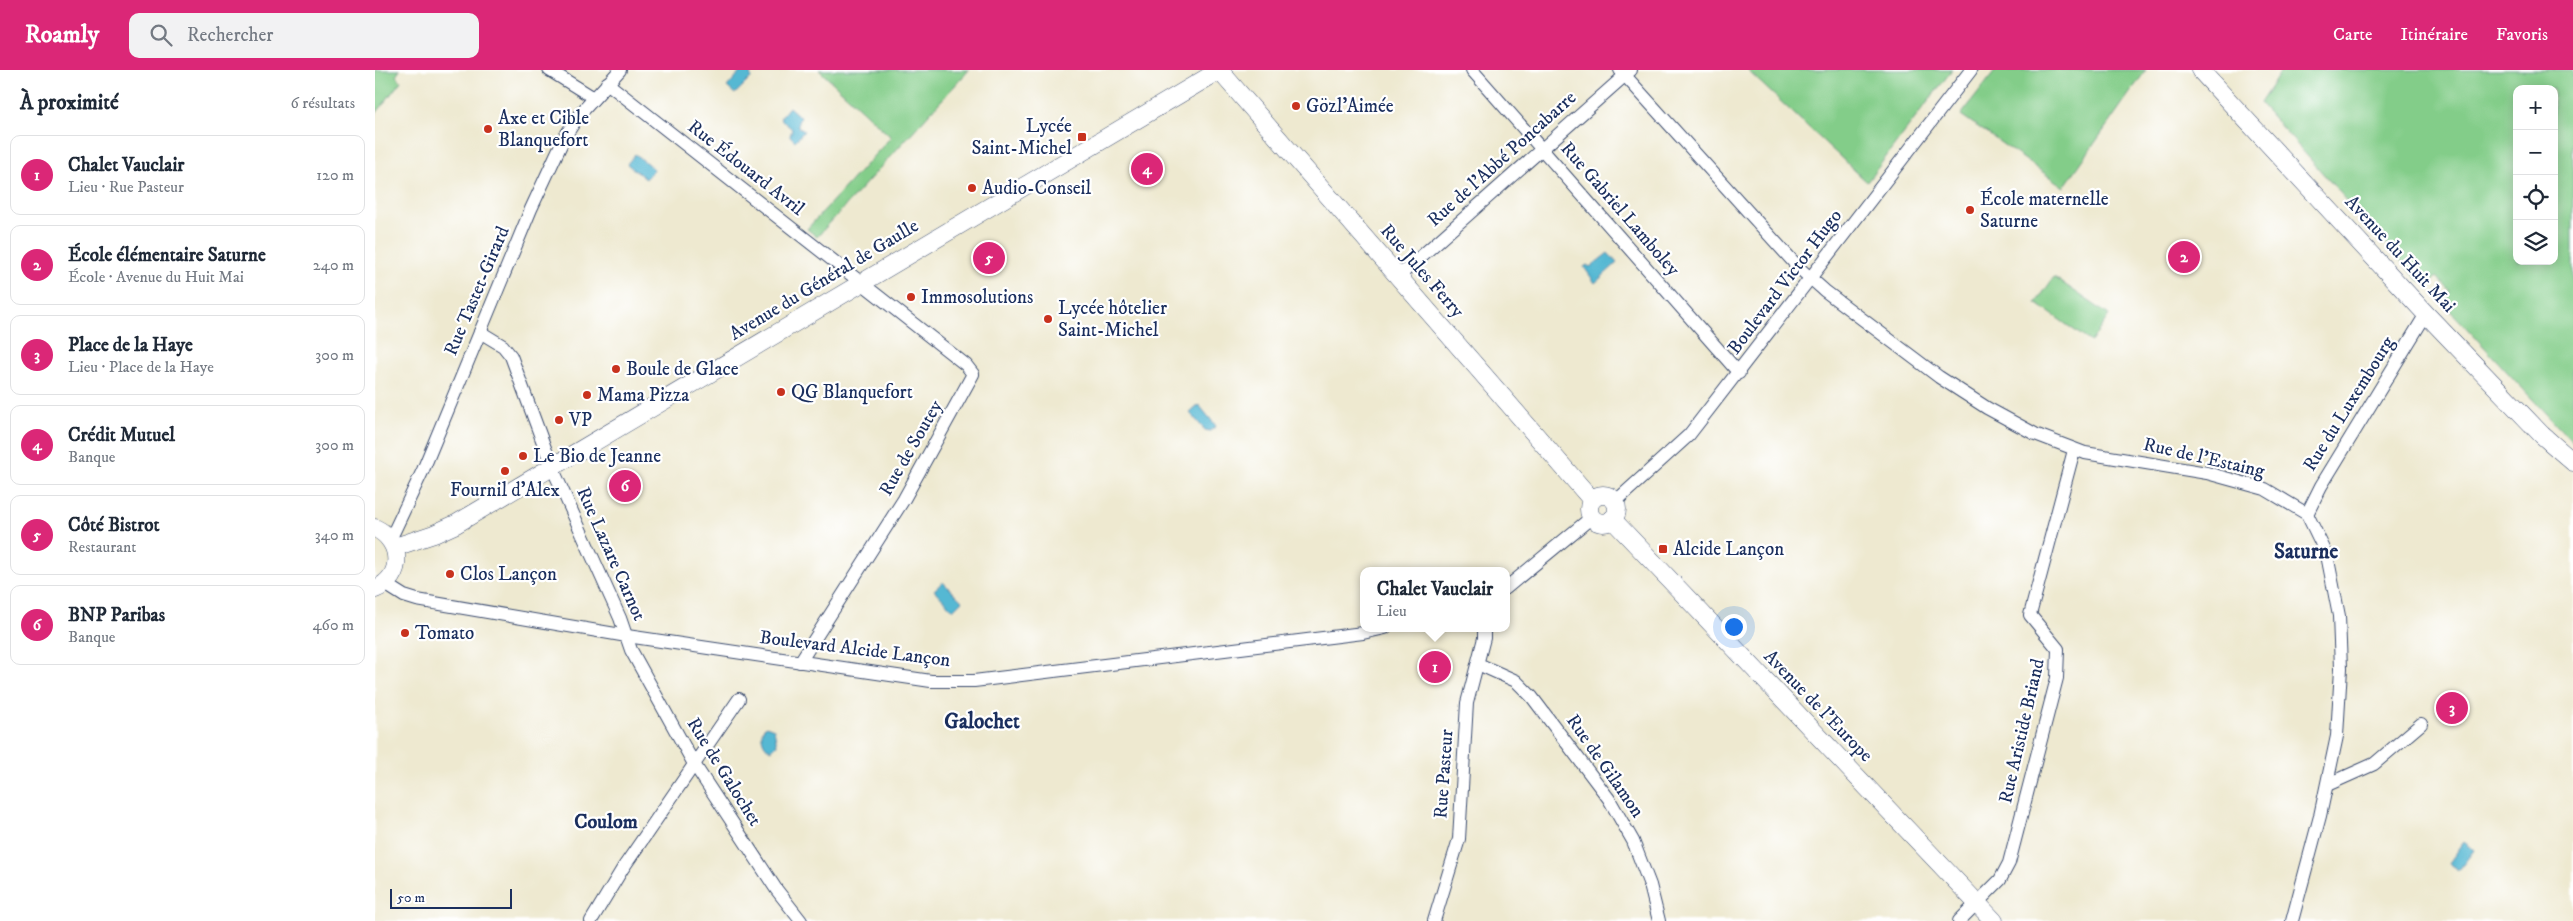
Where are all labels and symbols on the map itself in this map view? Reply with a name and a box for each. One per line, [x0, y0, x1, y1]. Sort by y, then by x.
street label: Rue de l'Abbé Poncabarre [1423, 86, 1581, 232]
place label: Gözl'Aimée [1306, 95, 1394, 118]
marker: Gözl'Aimée [1290, 100, 1302, 112]
place label: Axe et Cible Blanquefort [498, 107, 589, 153]
street label: Rue Édouard Avril [683, 115, 810, 221]
place label: Lycée Saint-Michel [972, 115, 1072, 160]
marker: Axe et Cible Blanquefort [482, 123, 494, 135]
marker: Lycée Saint-Michel [1076, 131, 1088, 143]
street label: Rue Gabriel Lamboley [1556, 137, 1685, 281]
pin: 4 [1131, 150, 1163, 188]
place label: Audio-Conseil [982, 177, 1092, 200]
marker: Audio-Conseil [966, 182, 978, 194]
place label: École maternelle Saturne [1980, 187, 2109, 233]
street label: Avenue du Huit Mai [2340, 191, 2460, 317]
marker: École maternelle Saturne [1964, 204, 1976, 216]
street label: Boulevard Victor Hugo [1723, 205, 1847, 359]
street label: Avenue du Général de Gaulle [725, 214, 923, 346]
street label: Rue Jules Ferry [1375, 220, 1469, 323]
street label: Rue Tastet-Girard [439, 222, 515, 359]
pin: 2 [2168, 238, 2200, 276]
pin: 5 [973, 239, 1005, 277]
place label: Immosolutions [921, 286, 1033, 309]
marker: Immosolutions [905, 291, 917, 303]
place label: Lycée hôtelier Saint-Michel [1058, 297, 1167, 342]
marker: Lycée hôtelier Saint-Michel [1042, 313, 1054, 325]
street label: Rue du Luxembourg [2298, 332, 2400, 476]
place label: Boule de Glace [626, 358, 739, 381]
marker: Boule de Glace [610, 363, 622, 375]
place label: QG Blanquefort [791, 381, 913, 405]
place label: Mama Pizza [597, 384, 689, 407]
marker: QG Blanquefort [775, 386, 787, 398]
marker: Mama Pizza [581, 389, 593, 401]
street label: Rue de Soutey [874, 395, 948, 500]
place label: VP [568, 409, 592, 432]
marker: VP [553, 414, 565, 426]
street label: Rue de l'Estaing [2141, 433, 2268, 483]
place label: Le Bio de Jeanne [533, 445, 661, 468]
marker: Le Bio de Jeanne [517, 450, 529, 462]
marker: Fournil d'Alex [499, 465, 511, 477]
pin: 6 [609, 467, 641, 505]
place label: Fournil d'Alex [450, 479, 561, 502]
street label: Rue Lazare Carnot [571, 484, 651, 624]
place label: Alcide Lançon [1673, 538, 1784, 561]
district label: Saturne [2274, 539, 2338, 565]
marker: Alcide Lançon [1657, 543, 1669, 555]
place label: Clos Lançon [460, 563, 557, 586]
marker: Clos Lançon [444, 568, 456, 580]
your location [1721, 614, 1747, 640]
place label: Tomato [415, 622, 474, 645]
street label: Boulevard Alcide Lançon [758, 626, 952, 672]
marker: Tomato [399, 627, 411, 639]
street label: Avenue de l'Europe [1759, 645, 1877, 767]
pin: 1 [1419, 648, 1451, 686]
street label: Rue Aristide Briand [1994, 656, 2050, 806]
pin: 3 [2436, 689, 2468, 727]
district label: Galochet [944, 709, 1020, 735]
street label: Rue de Gilamon [1561, 710, 1649, 822]
street label: Rue de Galochet [682, 714, 766, 830]
street label: Rue Pasteur [1429, 729, 1459, 819]
district label: Coulom [574, 810, 638, 835]
scale bar [390, 886, 513, 909]

